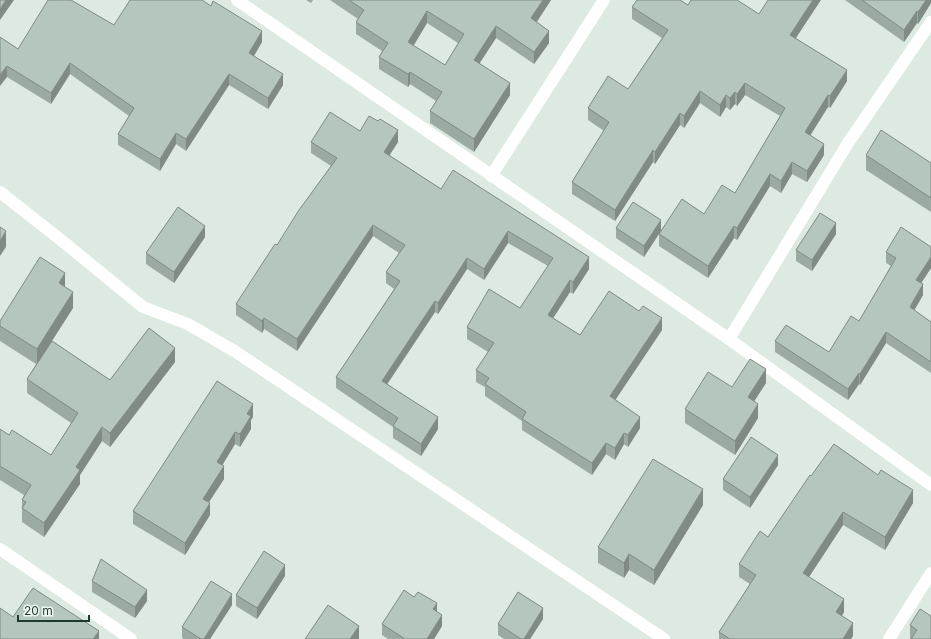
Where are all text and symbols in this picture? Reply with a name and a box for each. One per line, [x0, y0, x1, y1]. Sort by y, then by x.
scale bar [18, 597, 89, 623]
text: 20 m [24, 603, 53, 618]

